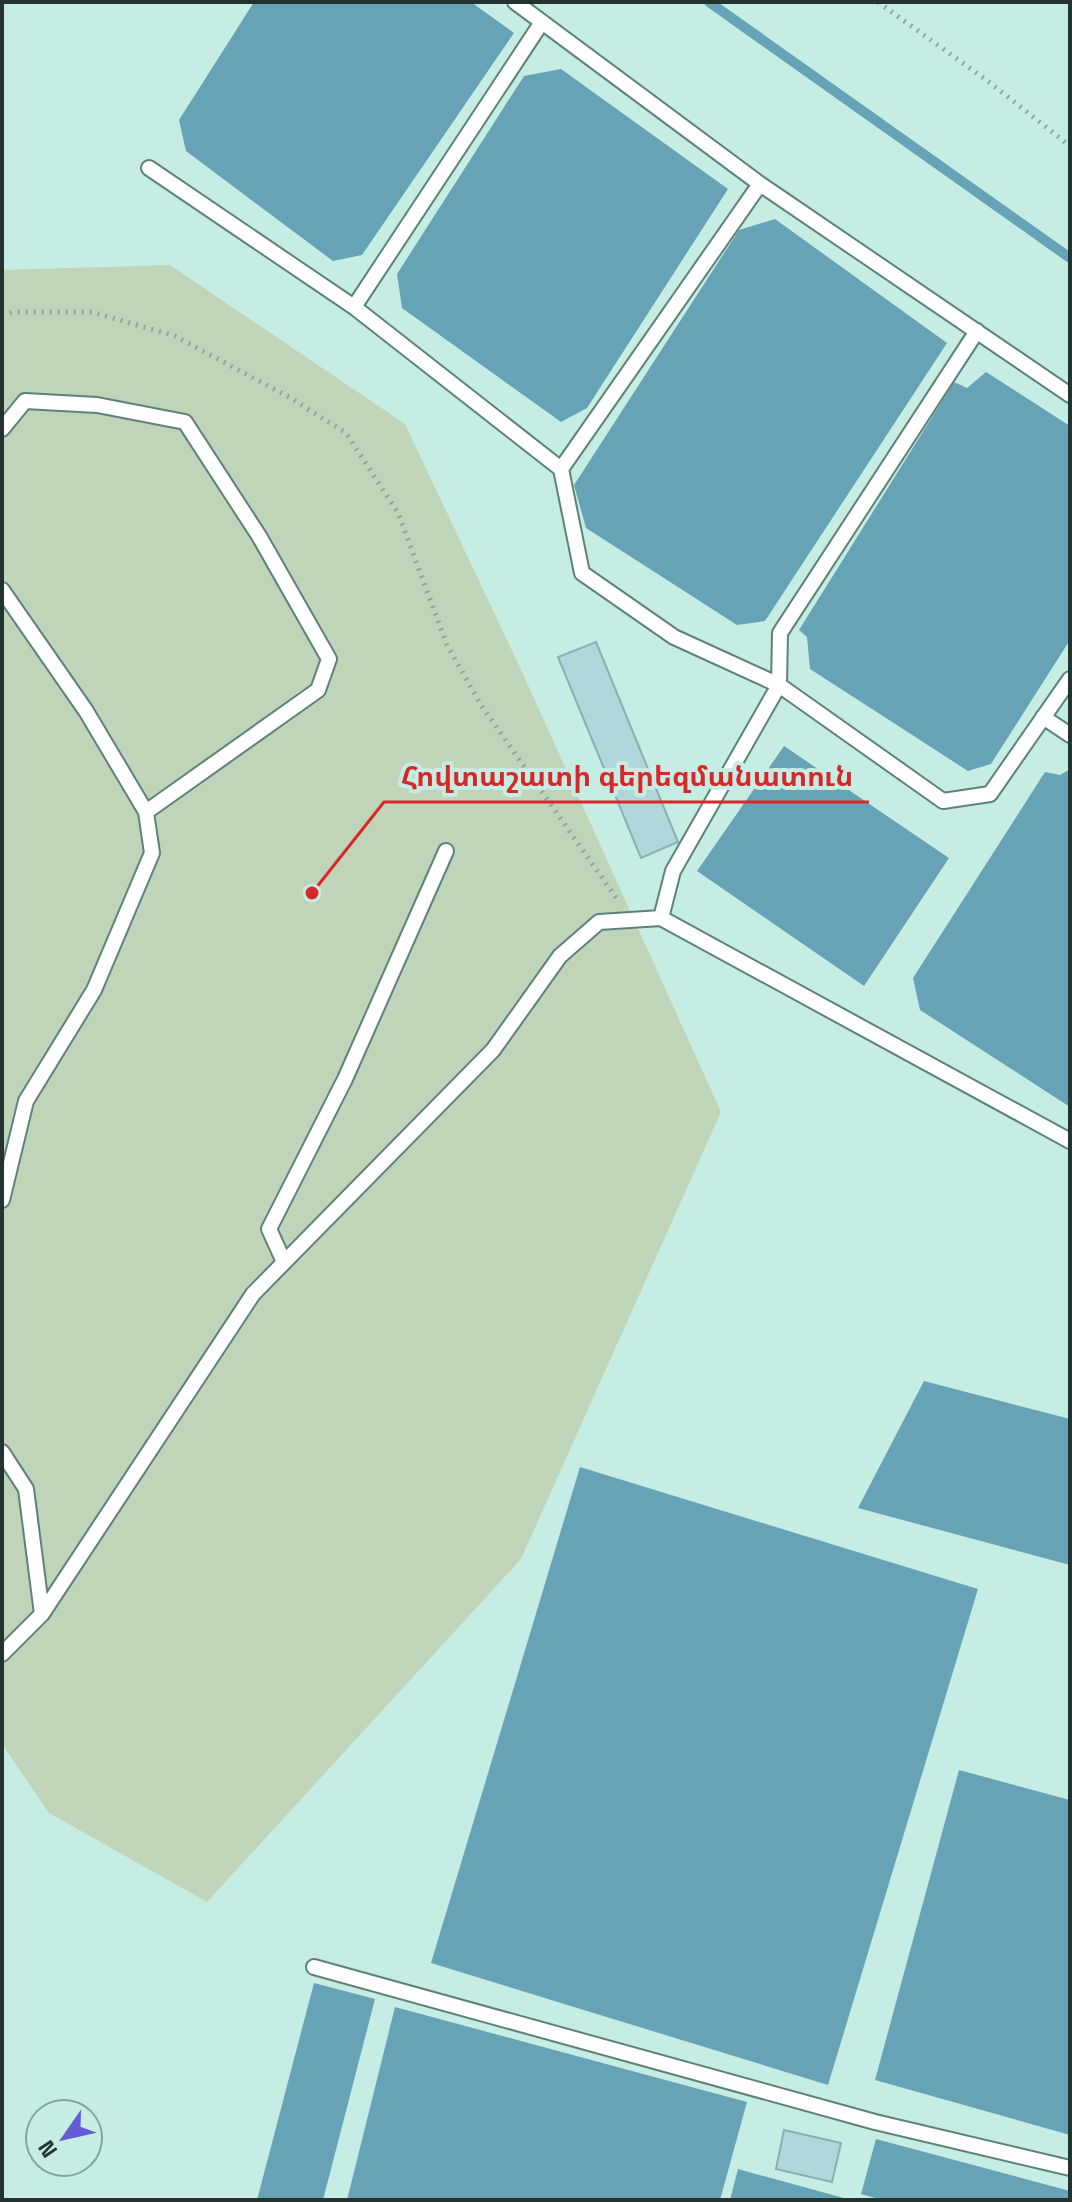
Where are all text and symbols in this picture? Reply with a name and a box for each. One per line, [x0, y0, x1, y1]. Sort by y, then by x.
callout: Հովտաշատի գերեզմանատուն [384, 750, 869, 802]
text: Հովտաշատի գերեզմանատուն [401, 758, 853, 794]
north arrow [24, 2098, 104, 2178]
text: N [32, 2135, 63, 2163]

